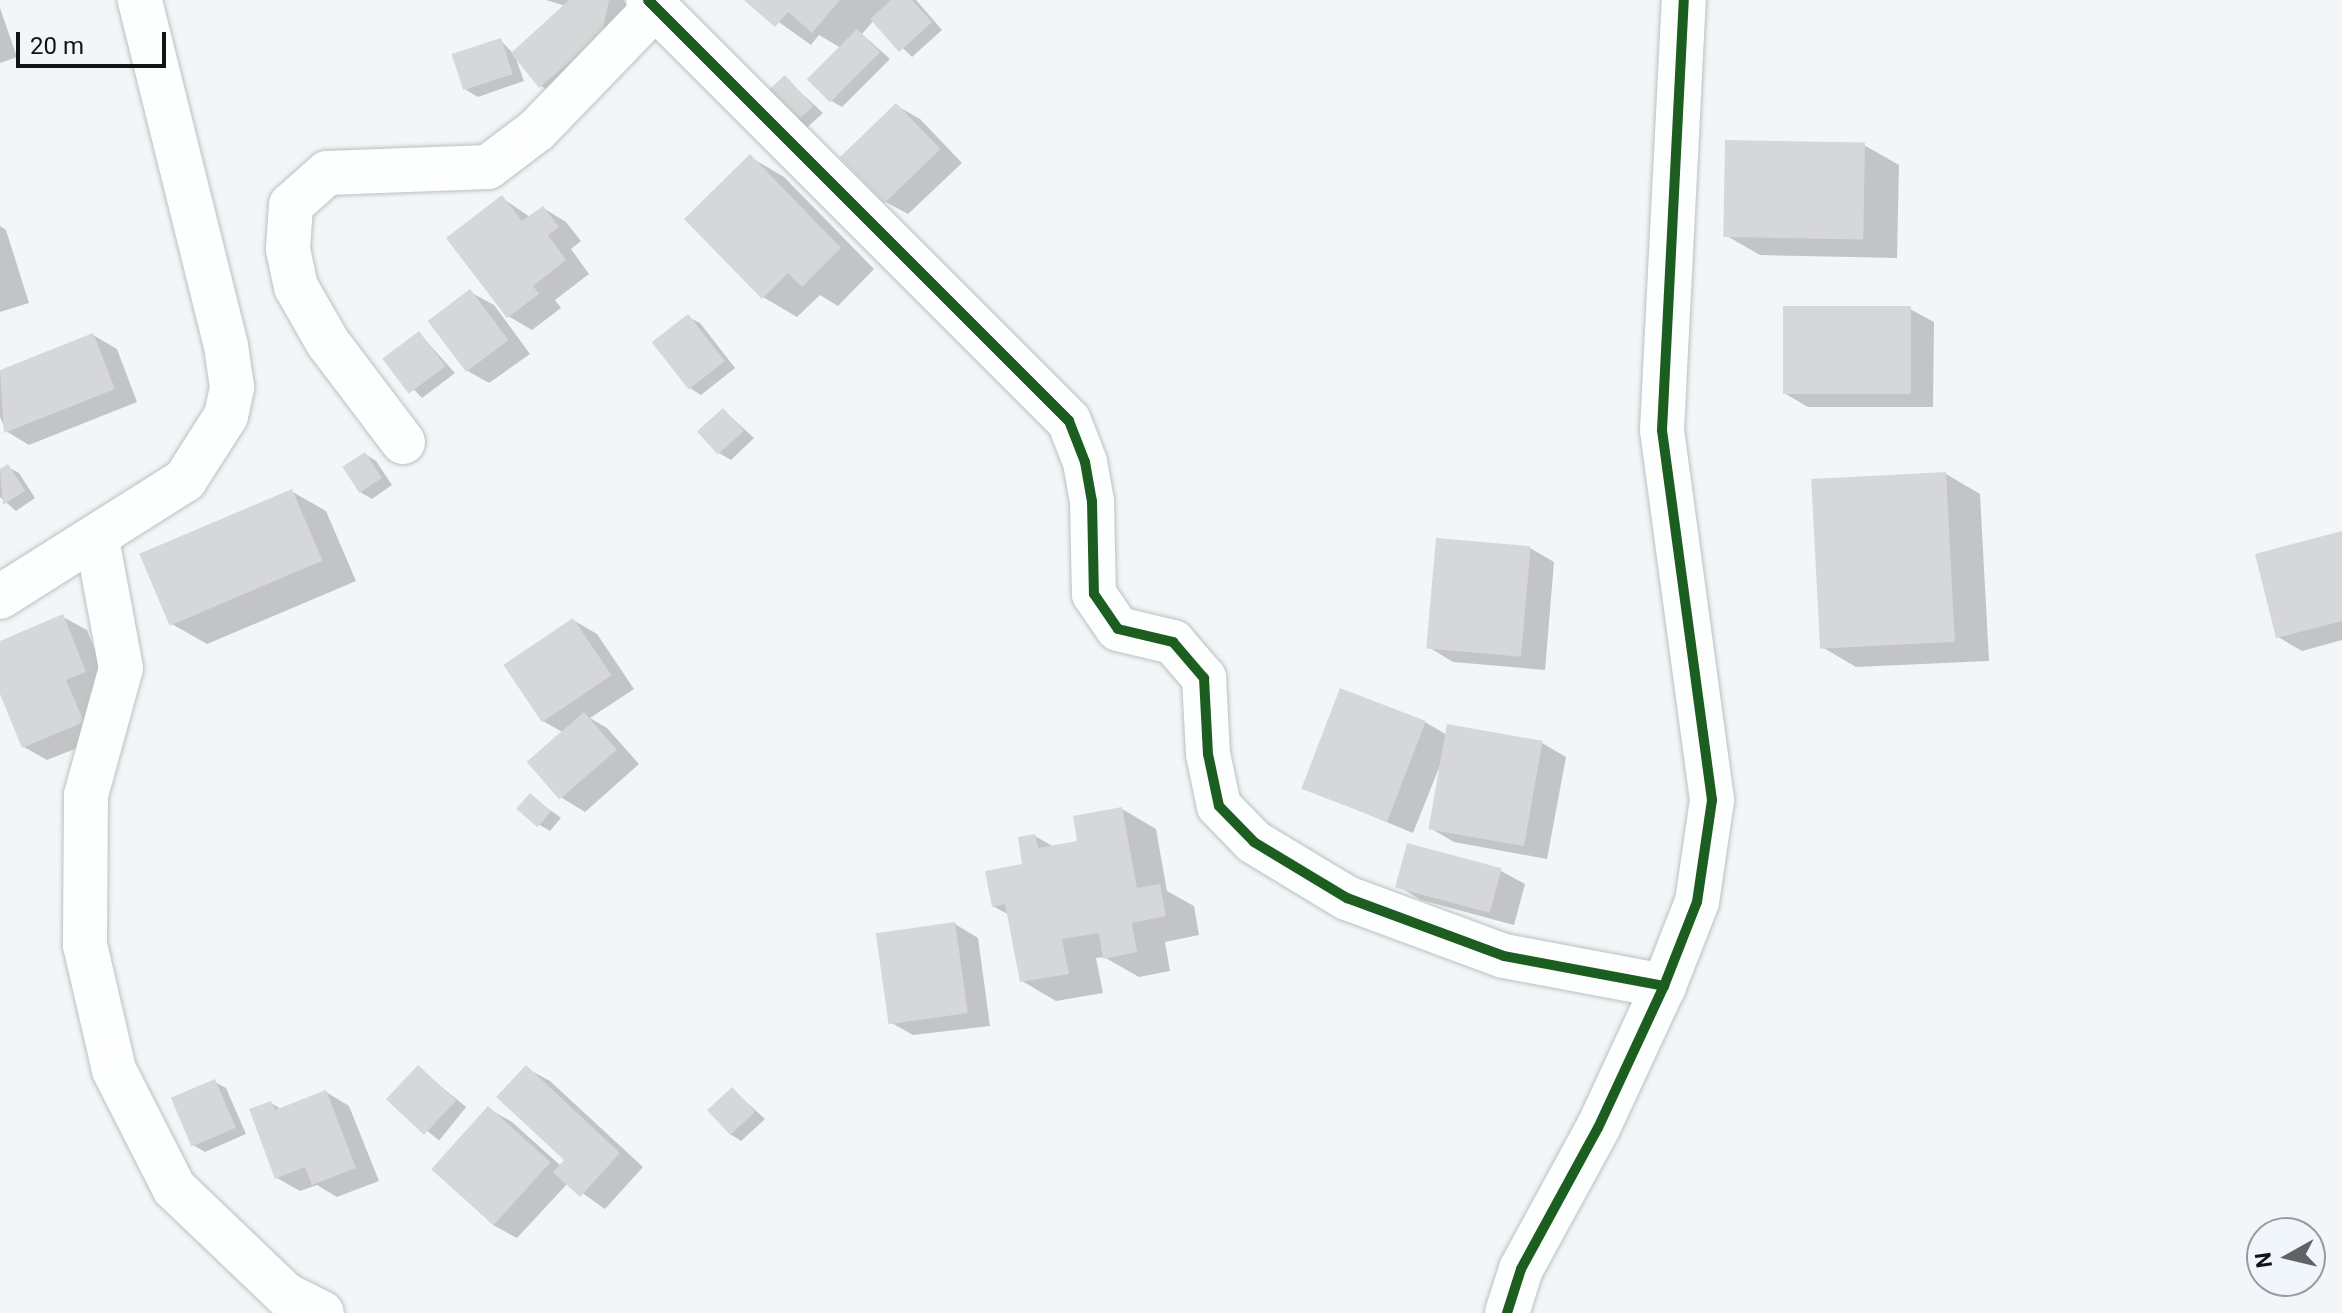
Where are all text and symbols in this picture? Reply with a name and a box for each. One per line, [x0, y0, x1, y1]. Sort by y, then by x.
scale bar [20, 16, 170, 66]
text: 20 m [30, 32, 84, 60]
north arrow [2246, 1217, 2326, 1297]
text: N [2250, 1251, 2277, 1270]

